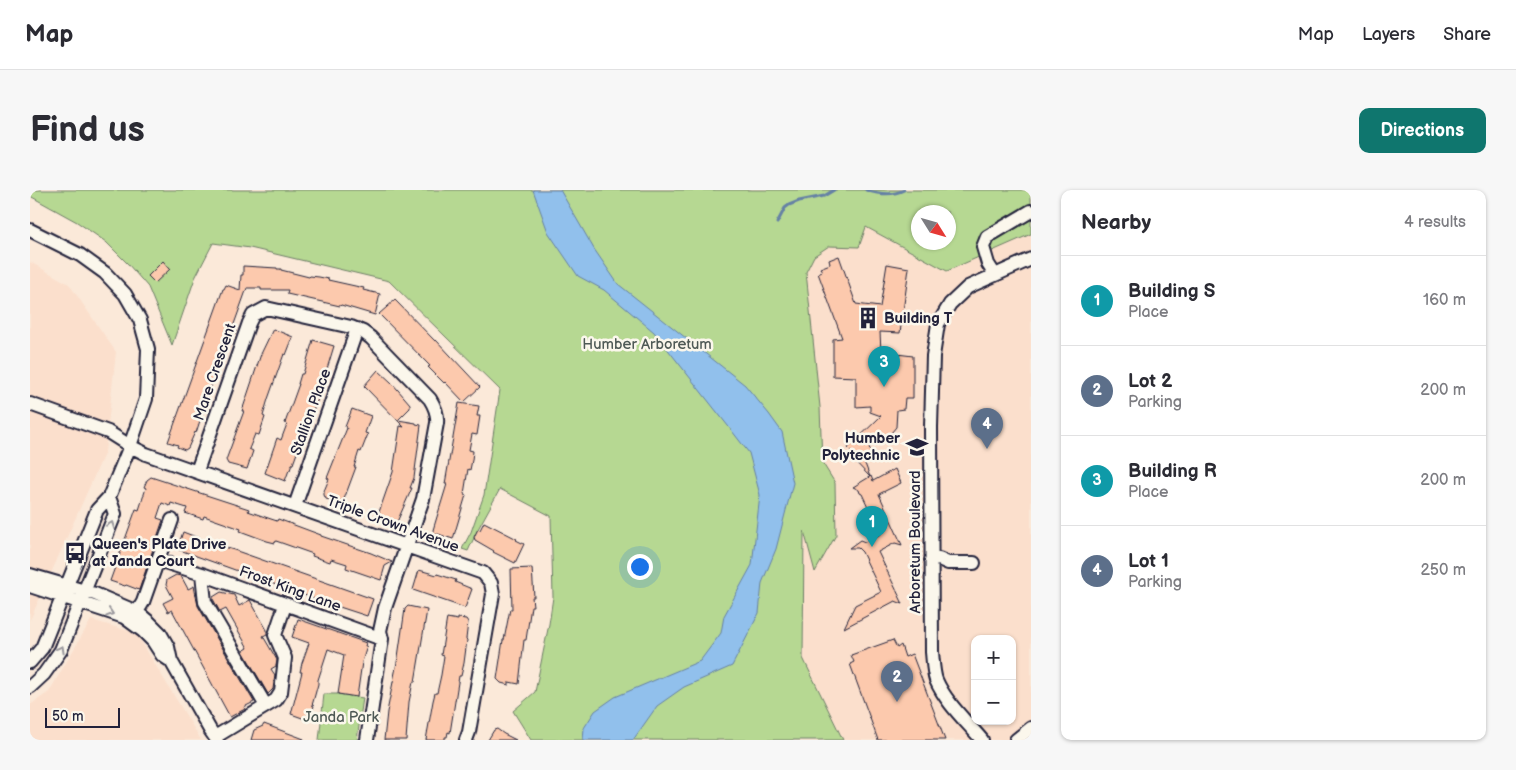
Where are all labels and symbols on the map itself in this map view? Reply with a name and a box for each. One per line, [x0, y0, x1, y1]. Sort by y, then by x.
north arrow [911, 205, 956, 250]
building icon: Building T [855, 305, 881, 331]
place label: Building T [884, 309, 953, 328]
street label: Mare Crescent [189, 321, 241, 423]
park label: Humber Arboretum [582, 335, 712, 354]
pin: 3 [868, 346, 900, 387]
street label: Stallion Place [287, 366, 336, 458]
pin: 4 [971, 408, 1003, 449]
place label: Humber Polytechnic [822, 429, 901, 465]
school or university icon: Humber Polytechnic [904, 434, 930, 460]
street label: Arboretum Boulevard [906, 470, 925, 614]
street label: Triple Crown Avenue [324, 491, 462, 557]
pin: 1 [856, 506, 888, 547]
one-way arrow [104, 521, 115, 530]
place label: Queen's Plate Drive at Janda Court [92, 535, 227, 571]
bus stop icon: Queen's Plate Drive at Janda Court [62, 540, 88, 566]
your location [627, 554, 653, 580]
street label: Frost King Lane [236, 562, 344, 616]
one-way arrow [105, 607, 113, 617]
one-way arrow [54, 646, 64, 655]
pin: 2 [881, 661, 913, 702]
scale bar [45, 705, 120, 728]
park label: Janda Park [303, 708, 379, 727]

